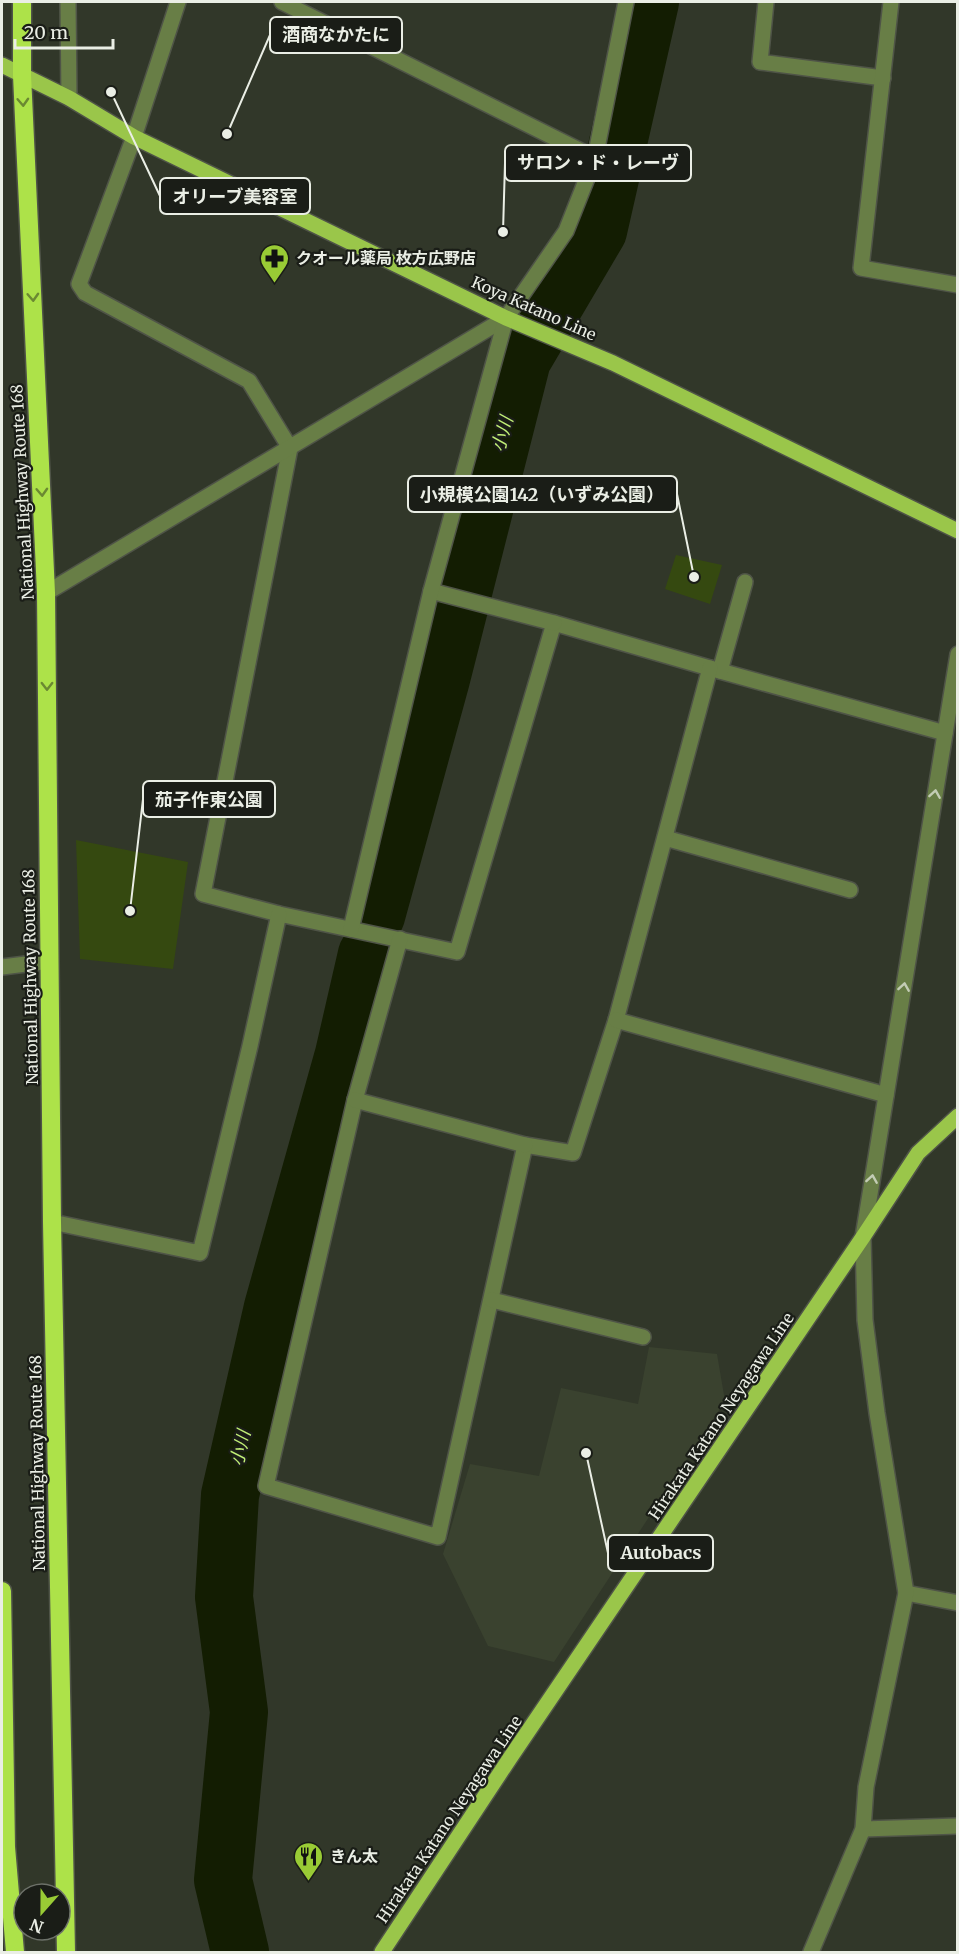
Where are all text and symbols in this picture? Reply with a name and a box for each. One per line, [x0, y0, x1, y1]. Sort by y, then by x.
scale bar [15, 12, 112, 50]
callout: 酒商なかたに [270, 17, 402, 53]
text: 20 m [24, 21, 68, 44]
text: 酒商なかたに [282, 23, 390, 46]
one-way arrow [17, 97, 30, 106]
callout: サロン・ド・レーヴ [505, 145, 691, 181]
text: サロン・ド・レーヴ [517, 151, 679, 174]
callout: オリーブ美容室 [160, 178, 310, 214]
text: オリーブ美容室 [173, 185, 297, 208]
pharmacy icon: クオール薬局 枚方広野店 [259, 242, 291, 284]
place label: クオール薬局 枚方広野店 [296, 248, 476, 268]
street label: Koya Katano Line [469, 272, 599, 344]
one-way arrow [26, 292, 39, 301]
street label: National Highway Route 168 [6, 384, 38, 600]
water label: 小川 [486, 412, 518, 454]
callout: 小規模公園142（いずみ公園） [408, 476, 677, 512]
text: 小規模公園142（いずみ公園） [420, 483, 664, 506]
one-way arrow [35, 487, 48, 496]
one-way arrow [41, 682, 53, 691]
callout: 茄子作東公園 [143, 781, 275, 817]
text: 茄子作東公園 [155, 788, 263, 811]
one-way arrow [928, 789, 940, 799]
street label: National Highway Route 168 [18, 869, 42, 1085]
one-way arrow [897, 982, 909, 991]
one-way arrow [866, 1174, 878, 1184]
street label: Hirakata Katano Neyagawa Line [644, 1309, 798, 1523]
street label: National Highway Route 168 [25, 1355, 49, 1571]
water label: 小川 [225, 1426, 256, 1468]
callout: Autobacs [608, 1535, 713, 1571]
text: Autobacs [619, 1541, 702, 1564]
street label: Hirakata Katano Neyagawa Line [372, 1712, 526, 1926]
restaurant icon: きん太 [293, 1840, 325, 1882]
place label: きん太 [330, 1846, 378, 1866]
north arrow [12, 1882, 72, 1942]
text: N [27, 1914, 46, 1938]

